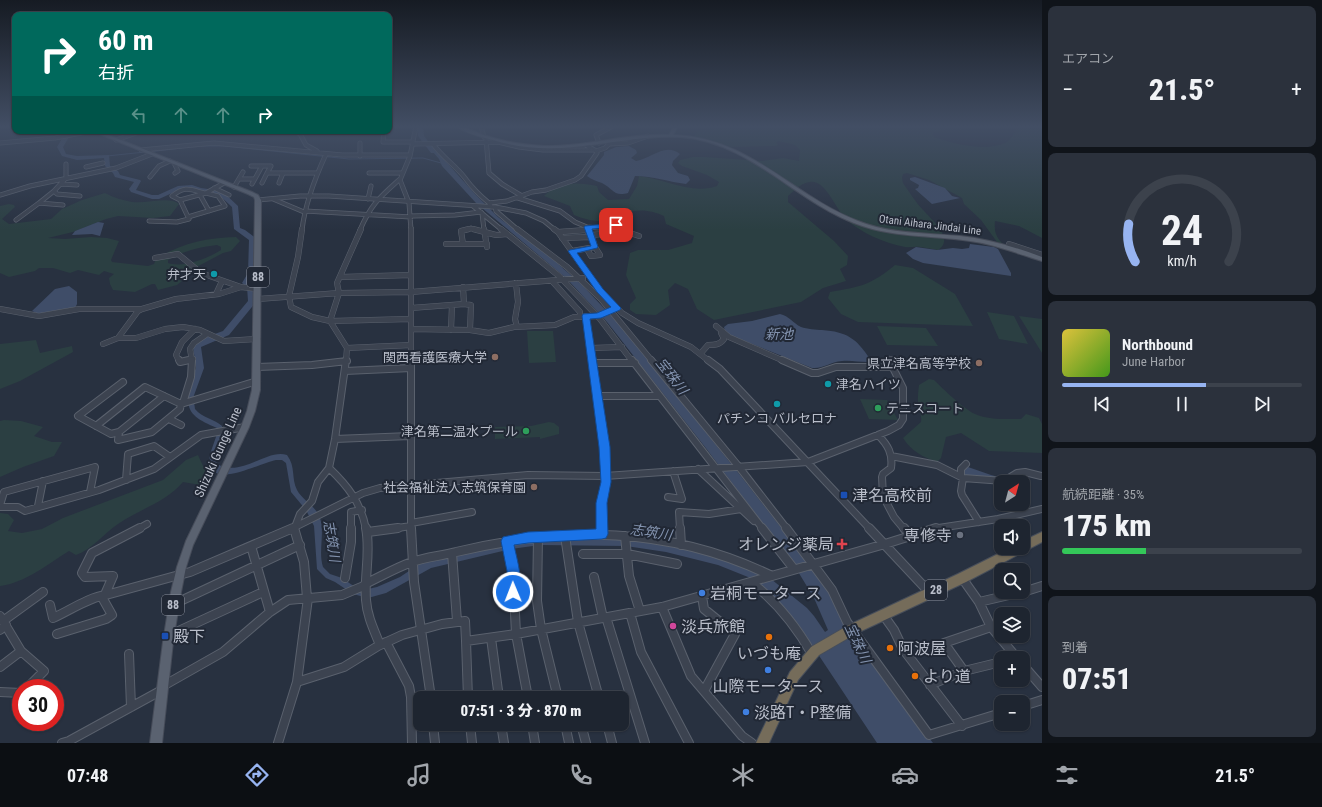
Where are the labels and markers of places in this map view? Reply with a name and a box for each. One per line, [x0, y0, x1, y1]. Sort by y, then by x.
pin [599, 208, 633, 242]
place label: 弁才天 [167, 267, 206, 282]
marker: 弁才天 [209, 269, 219, 279]
place label: 関西看護医療大学 [383, 350, 487, 365]
marker: 関西看護医療大学 [490, 352, 500, 362]
place label: 県立津名高等学校 [867, 356, 971, 371]
marker: 県立津名高等学校 [974, 358, 984, 368]
place label: 津名ハイツ [836, 377, 901, 392]
marker: 津名ハイツ [823, 379, 833, 389]
marker: パチンコ バルセロナ [772, 399, 782, 409]
place label: テニスコート [886, 401, 964, 416]
marker: テニスコート [873, 403, 883, 413]
place label: パチンコ バルセロナ [717, 411, 837, 426]
place label: 津名第二温水プール [401, 424, 518, 439]
marker: 津名第二温水プール [521, 426, 531, 436]
place label: 社会福祉法人志筑保育園 [383, 480, 526, 495]
marker: 社会福祉法人志筑保育園 [529, 482, 539, 492]
place label: 津名高校前 [852, 486, 932, 505]
marker: 津名高校前 [839, 490, 849, 500]
place label: 専修寺 [904, 526, 952, 545]
marker: 専修寺 [955, 530, 965, 540]
place label: オレンジ薬局 [738, 535, 834, 554]
marker: オレンジ薬局 [837, 539, 847, 549]
place label: 岩桐モータース [710, 584, 821, 603]
marker: 岩桐モータース [697, 588, 707, 598]
place label: 淡兵旅館 [681, 617, 745, 636]
marker: 淡兵旅館 [668, 621, 678, 631]
place label: 殿下 [173, 627, 205, 646]
marker: 殿下 [160, 631, 170, 641]
marker: いづも庵 [764, 632, 774, 642]
place label: 阿波屋 [898, 639, 946, 658]
marker: 阿波屋 [885, 643, 895, 653]
place label: いづも庵 [737, 644, 801, 663]
marker: 山際モータース [763, 665, 773, 675]
place label: より道 [923, 667, 971, 686]
marker: より道 [910, 671, 920, 681]
place label: 山際モータース [712, 677, 824, 696]
place label: 淡路T・P整備 [754, 703, 851, 722]
marker: 淡路T・P整備 [741, 707, 751, 717]

